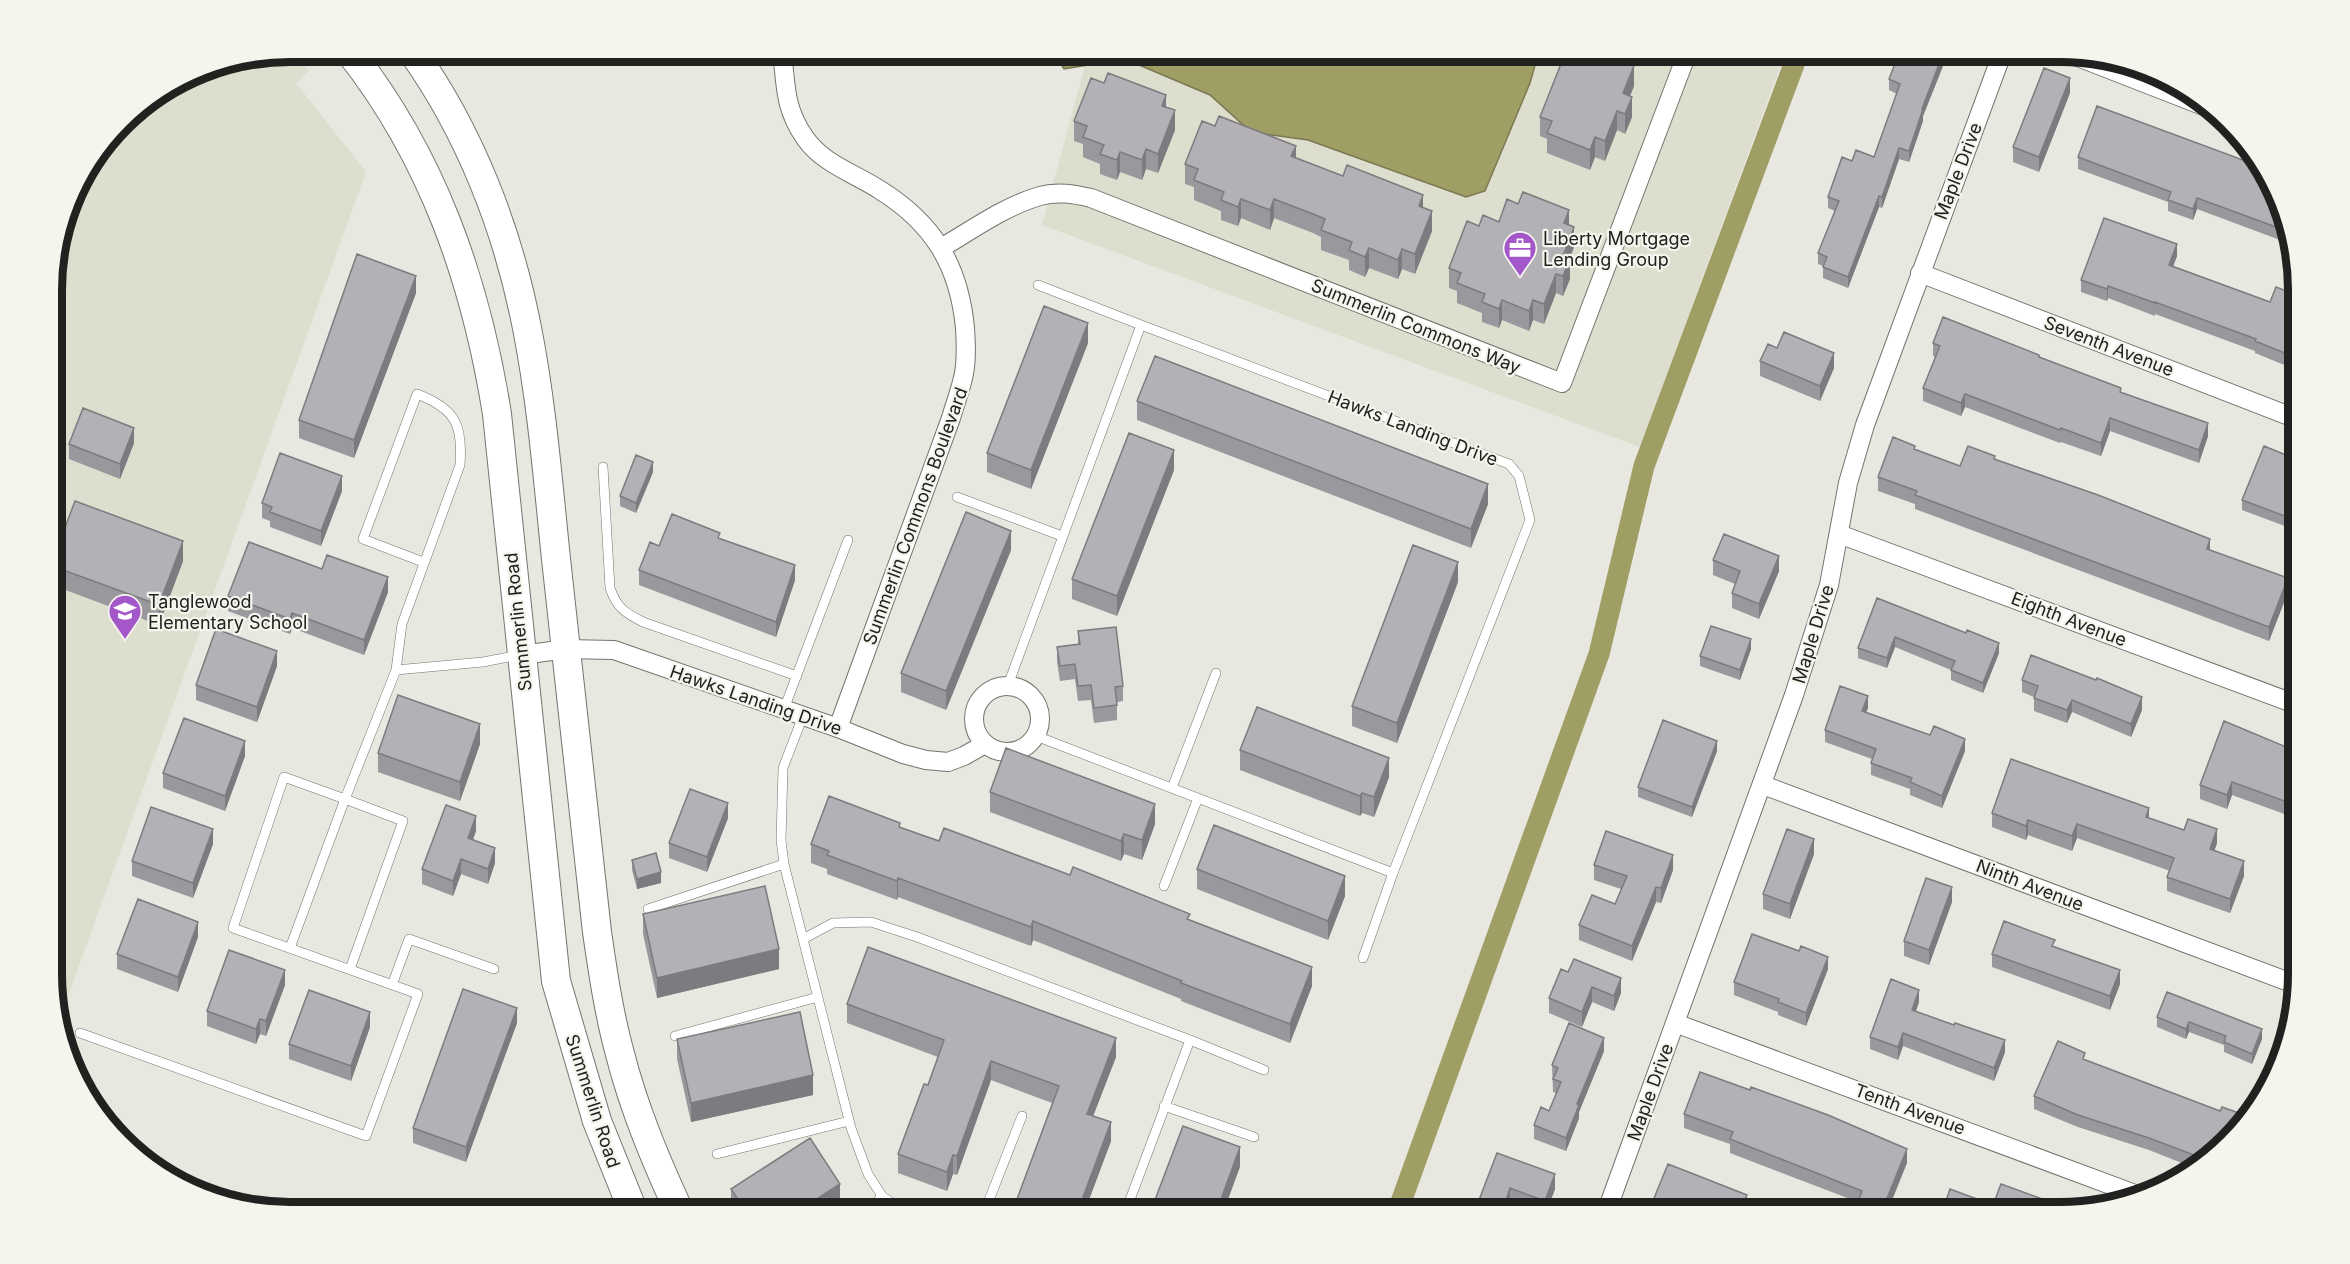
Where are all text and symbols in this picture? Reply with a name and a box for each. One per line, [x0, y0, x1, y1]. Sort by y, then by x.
street label: Maple Drive [1930, 120, 1986, 222]
place label: Liberty Mortgage Lending Group [1543, 228, 1690, 270]
office icon: Liberty Mortgage Lending Group [1502, 230, 1538, 277]
street label: Summerlin Commons Way [1308, 274, 1524, 378]
street label: Seventh Avenue [2041, 312, 2177, 380]
street label: Summerlin Commons Boulevard [859, 384, 971, 648]
street label: Hawks Landing Drive [1325, 386, 1501, 470]
street label: Summerlin Road [500, 552, 536, 692]
street label: Maple Drive [1788, 582, 1838, 686]
street label: Eighth Avenue [2008, 587, 2130, 651]
place label: Tanglewood Elementary School [148, 591, 307, 633]
school or university icon: Tanglewood Elementary School [107, 593, 143, 640]
street label: Hawks Landing Drive [667, 661, 845, 739]
street label: Ninth Avenue [1973, 855, 2087, 915]
street label: Summerlin Road [562, 1032, 624, 1170]
street label: Maple Drive [1623, 1040, 1677, 1144]
street label: Tenth Avenue [1852, 1079, 1968, 1139]

